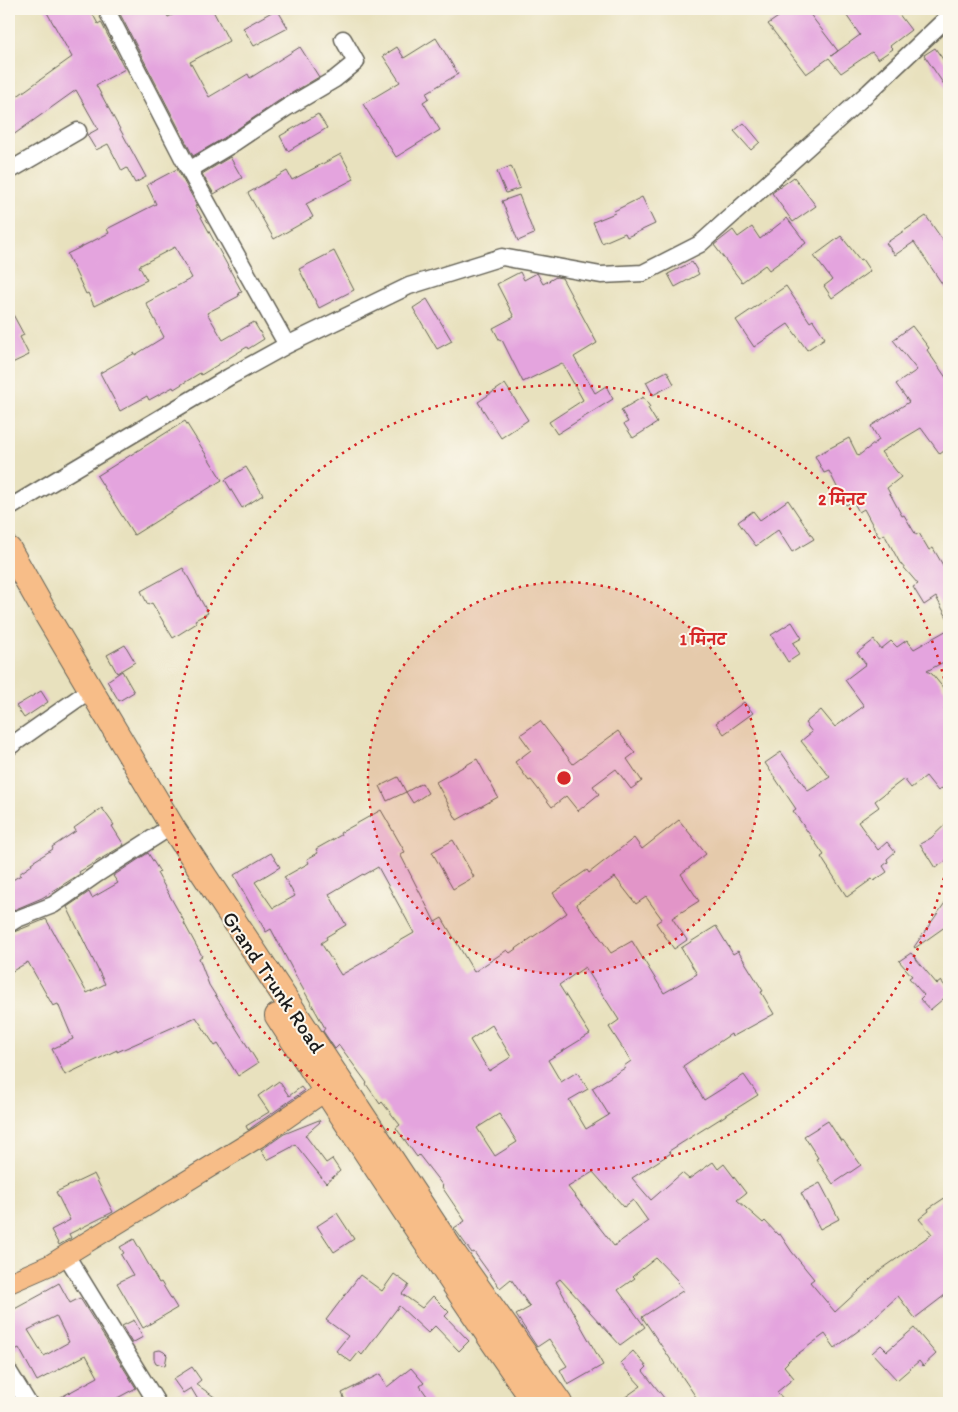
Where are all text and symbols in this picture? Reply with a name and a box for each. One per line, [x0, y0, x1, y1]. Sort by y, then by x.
text: 2 मिनट [818, 487, 867, 509]
text: 1 मिनट [680, 627, 728, 649]
centre of rings [555, 769, 573, 787]
street label: Grand Trunk Road [217, 906, 331, 1058]

